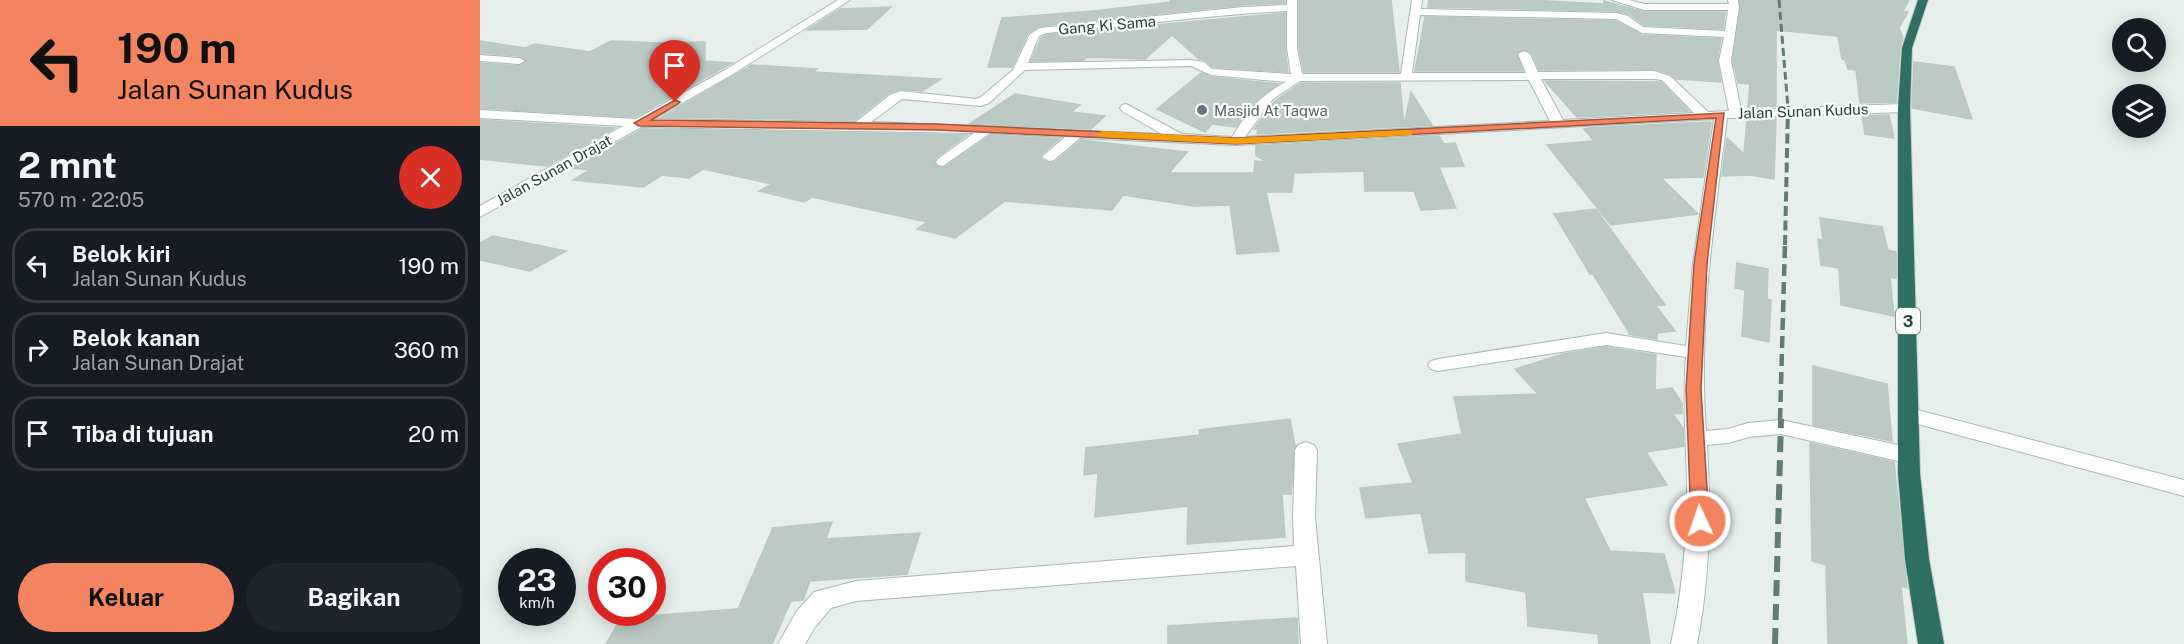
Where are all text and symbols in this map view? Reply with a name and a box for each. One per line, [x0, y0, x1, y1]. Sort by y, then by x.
street label: Gang Ki Sama [1057, 12, 1157, 38]
map controls [2112, 18, 2166, 138]
button: search [2112, 18, 2166, 72]
text: 190 m [117, 23, 237, 72]
icon: left [18, 24, 96, 102]
pin [649, 40, 700, 102]
icon: arrive [658, 49, 691, 82]
text: Jalan Sunan Kudus [117, 73, 353, 105]
button: layers [2112, 84, 2166, 138]
street label: Jalan Sunan Kudus [1737, 100, 1869, 122]
place label: Masjid At Taqwa [1214, 102, 1328, 119]
marker: Masjid At Taqwa [1195, 103, 1209, 117]
street label: Jalan Sunan Drajat [493, 131, 615, 209]
text: 2 mnt [18, 144, 117, 186]
button: close [399, 146, 462, 209]
text: 570 m · 22:05 [18, 188, 144, 212]
text: Belok kiri [72, 241, 170, 267]
icon: left [21, 249, 54, 282]
text: 190 m [399, 253, 459, 279]
text: Jalan Sunan Kudus [72, 267, 247, 291]
road number: 3 [1896, 308, 1920, 334]
text: Belok kanan [72, 325, 200, 351]
icon: right [21, 333, 54, 366]
text: 360 m [394, 337, 459, 363]
text: Jalan Sunan Drajat [72, 351, 244, 375]
icon: arrive [21, 417, 54, 450]
text: Tiba di tujuan [72, 421, 213, 447]
text: 20 m [408, 421, 459, 447]
position arrow [1668, 489, 1732, 553]
speed limit sign: 30 [588, 548, 666, 626]
text: 23 [517, 562, 557, 598]
button: Keluar [18, 563, 234, 632]
button: Bagikan [246, 563, 462, 632]
text: km/h [519, 594, 555, 611]

